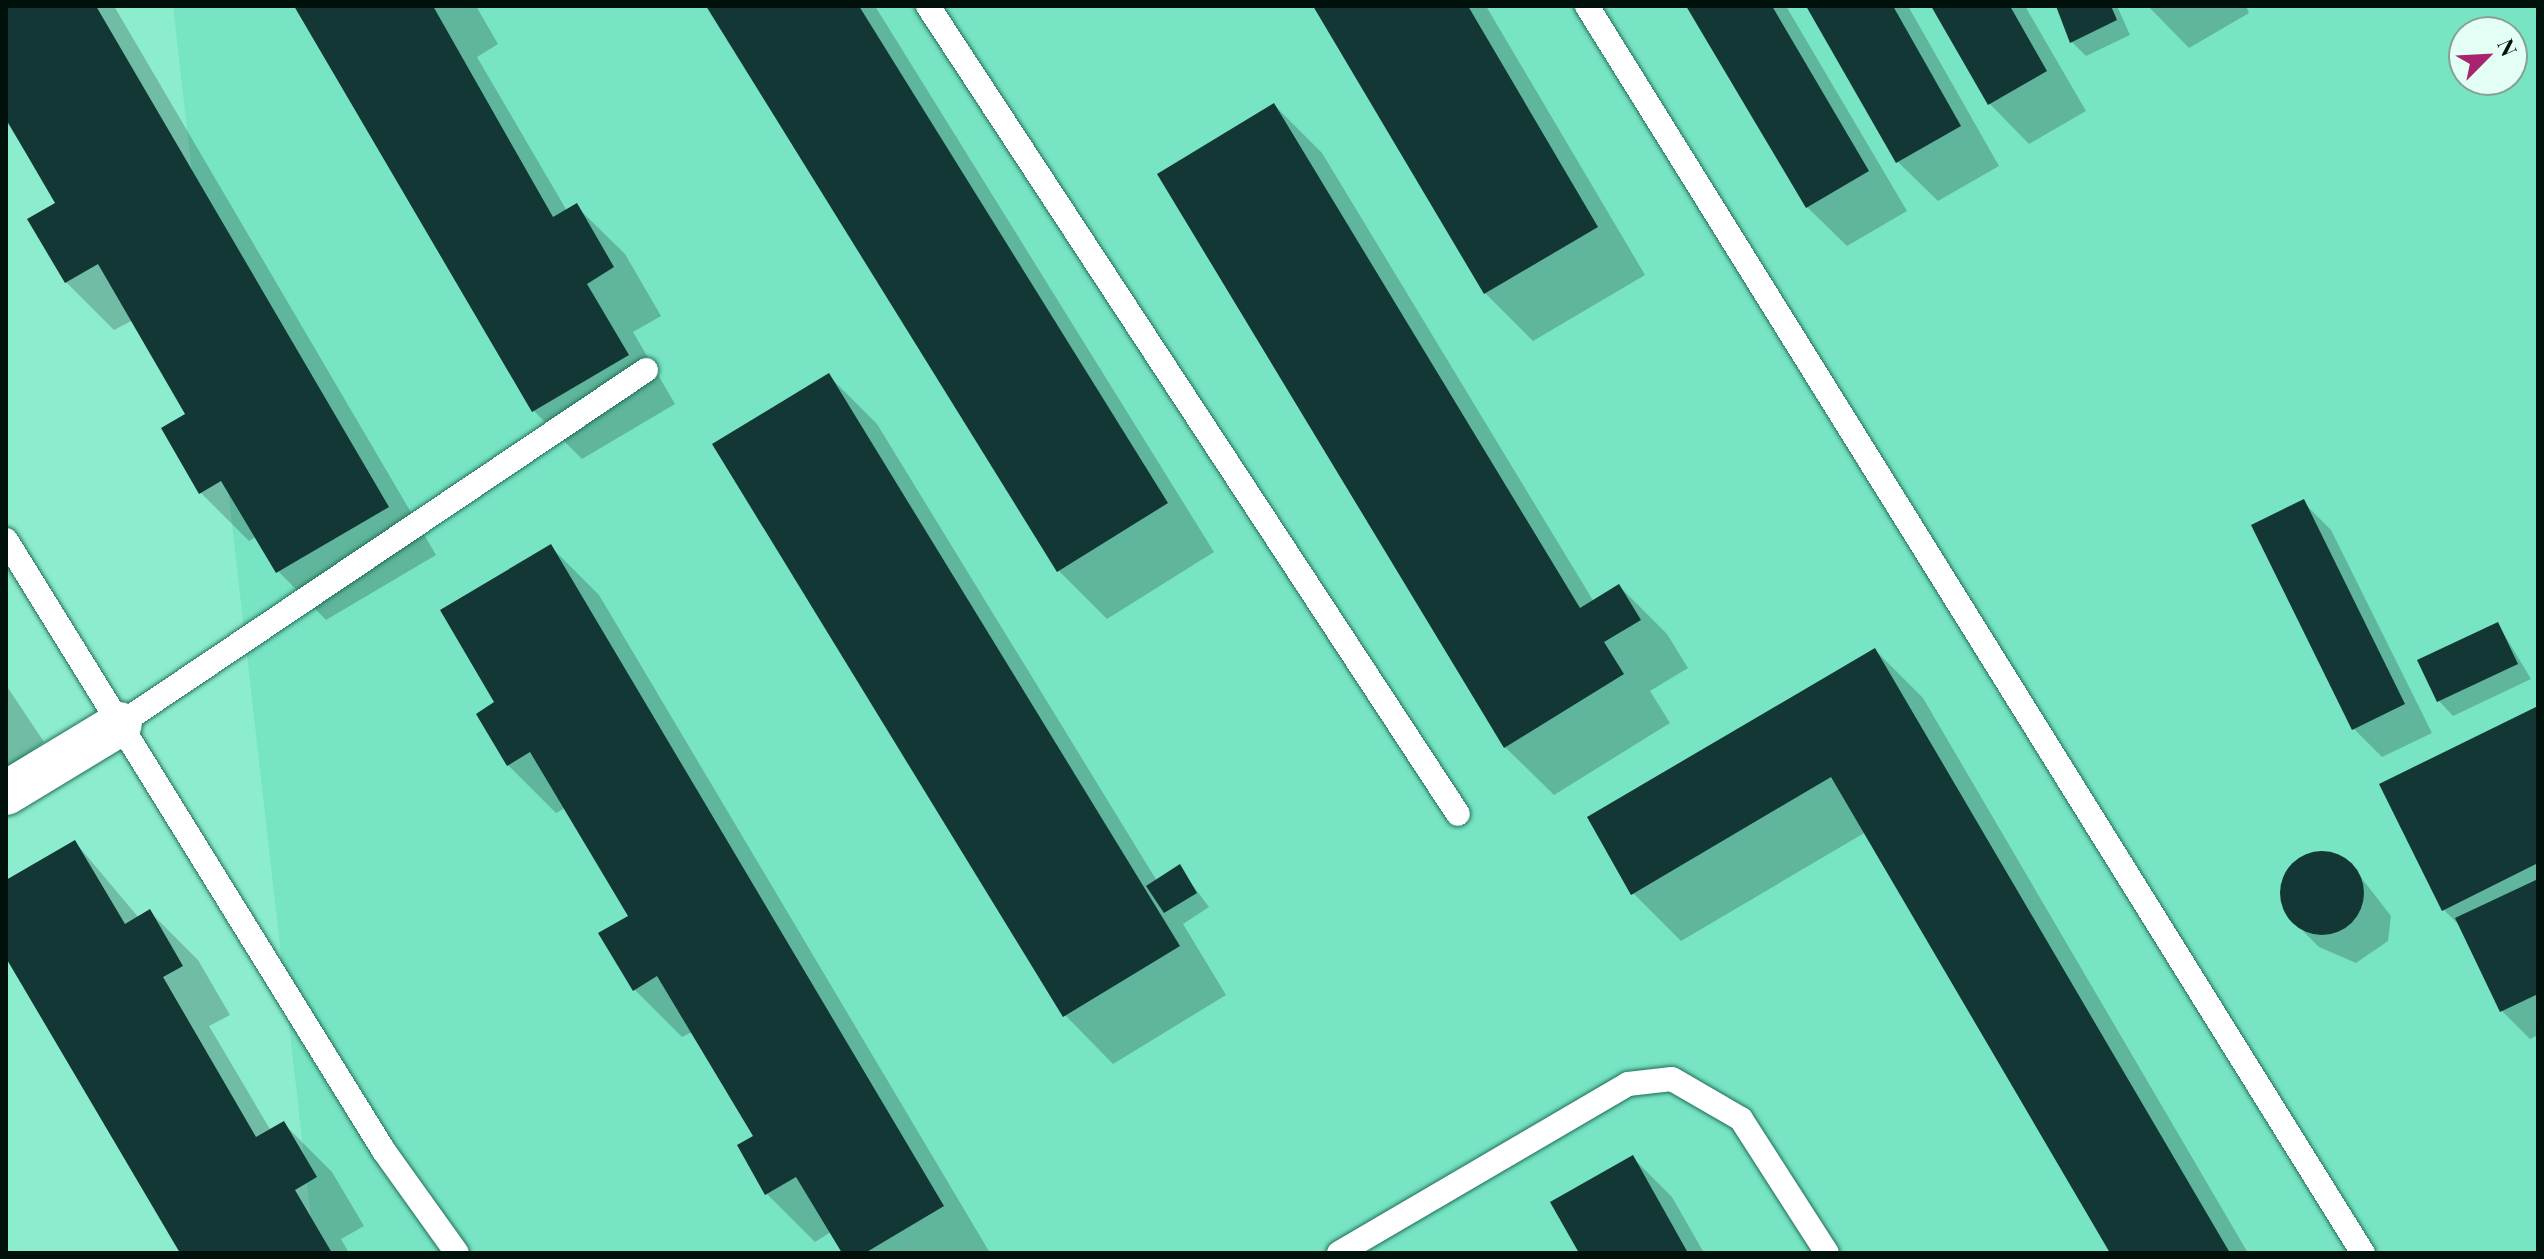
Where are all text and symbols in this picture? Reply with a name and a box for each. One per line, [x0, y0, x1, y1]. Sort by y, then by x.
north arrow [2448, 16, 2528, 96]
text: N [2491, 34, 2525, 60]

